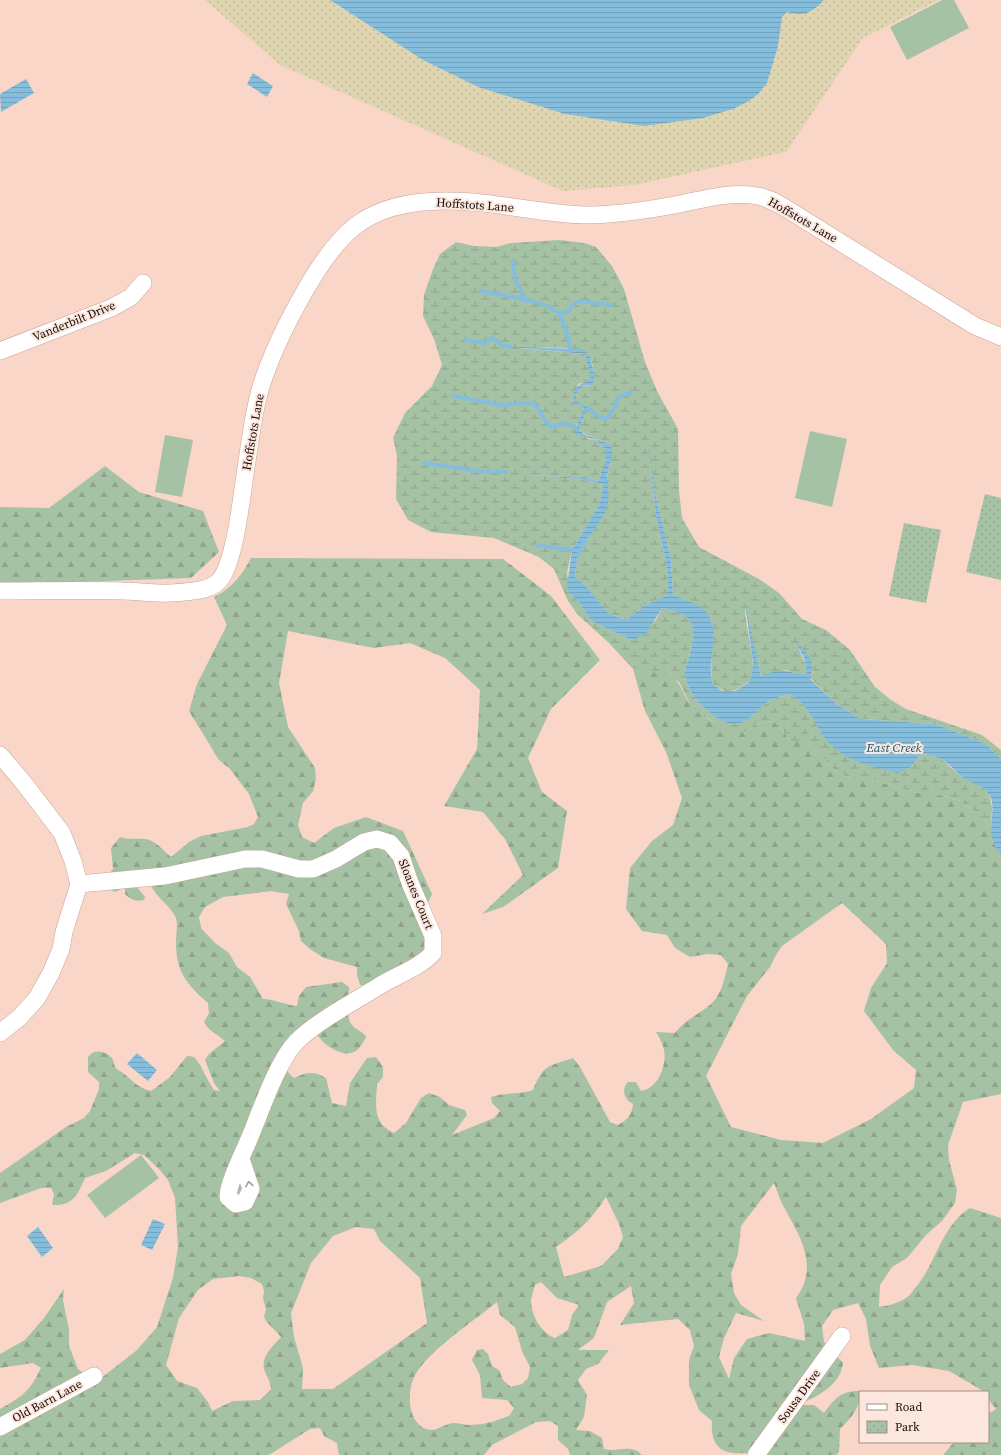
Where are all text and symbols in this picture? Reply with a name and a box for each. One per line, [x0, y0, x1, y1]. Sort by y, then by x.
street label: Hoffstots Lane [436, 194, 514, 216]
street label: Hoffstots Lane [765, 194, 841, 246]
street label: Vanderbilt Drive [30, 297, 118, 345]
street label: Hoffstots Lane [238, 392, 268, 472]
water label: East Creek [865, 739, 923, 756]
street label: Sloanes Court [395, 857, 437, 931]
one-way arrow [246, 1181, 254, 1187]
street label: Sousa Drive [774, 1366, 824, 1426]
street label: Old Barn Lane [9, 1376, 85, 1426]
legend [859, 1391, 989, 1443]
text: Road [895, 1399, 922, 1415]
text: Park [895, 1419, 920, 1435]

